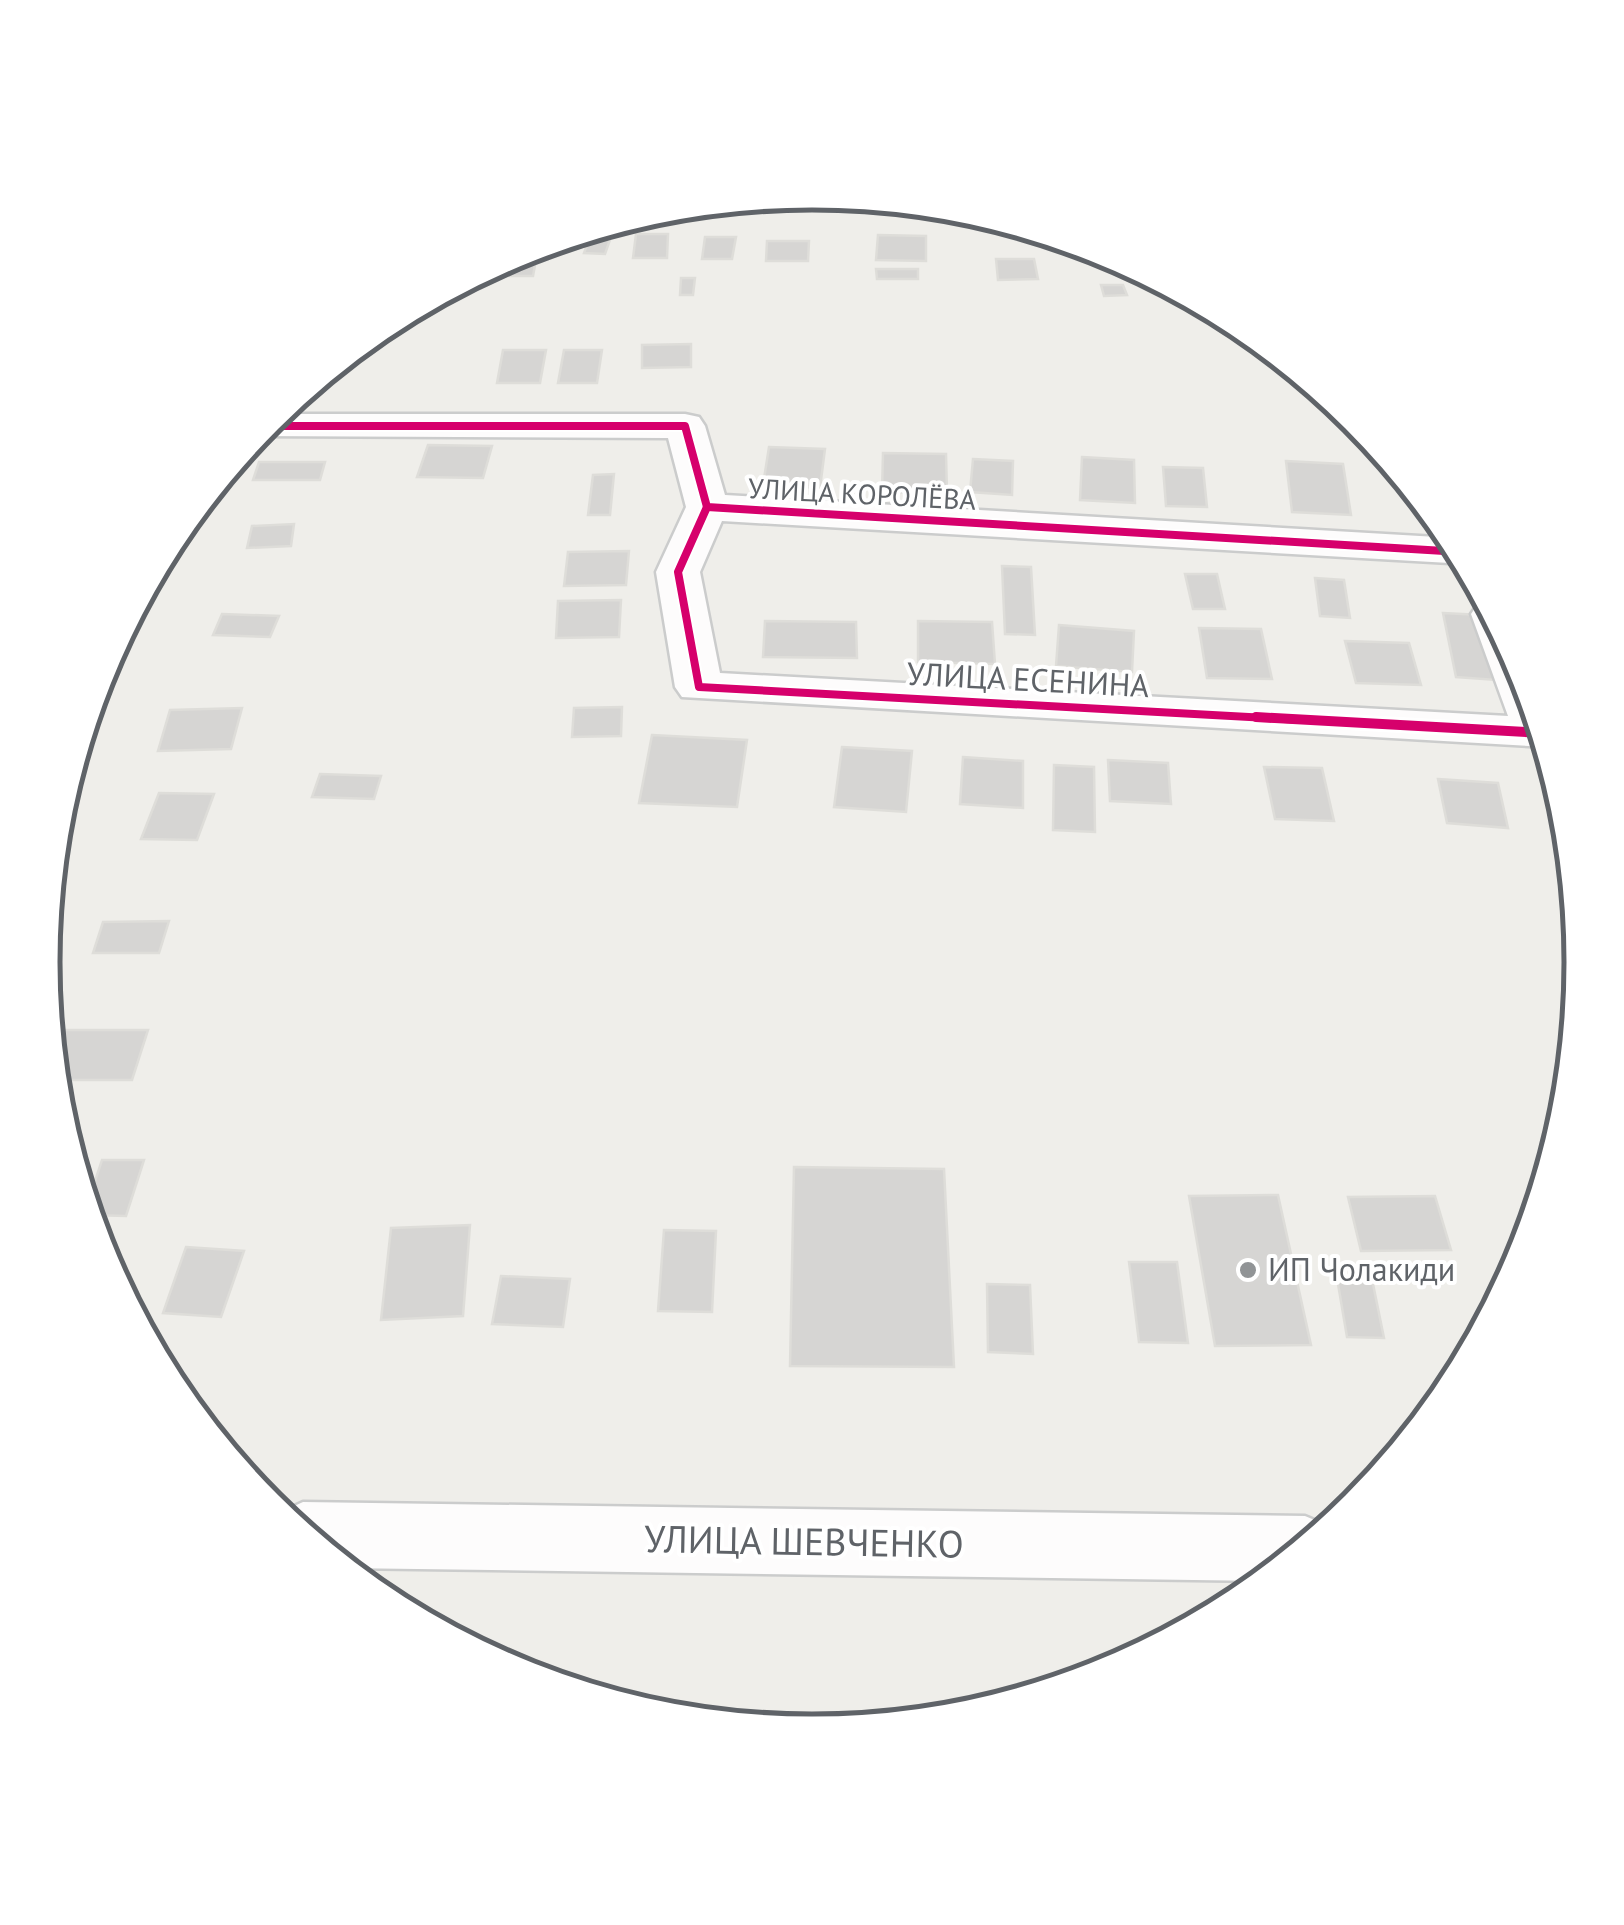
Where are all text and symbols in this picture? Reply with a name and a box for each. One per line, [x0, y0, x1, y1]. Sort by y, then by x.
street label: УЛИЦА КОРОЛЁВА [747, 469, 978, 518]
street label: УЛИЦА ЕСЕНИНА [906, 652, 1151, 706]
place label: ИП Чолакиди [1268, 1248, 1455, 1290]
marker: ИП Чолакиди [1237, 1259, 1259, 1281]
street label: УЛИЦА ШЕВЧЕНКО [644, 1513, 964, 1568]

